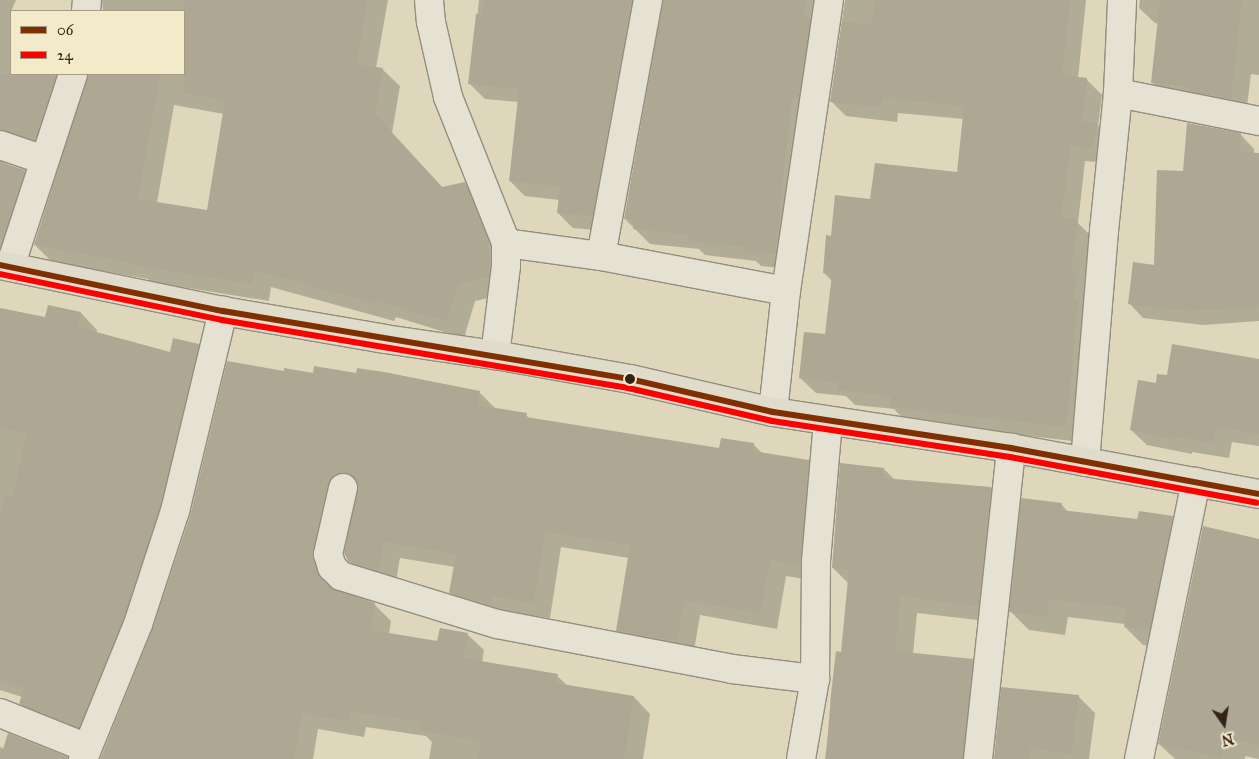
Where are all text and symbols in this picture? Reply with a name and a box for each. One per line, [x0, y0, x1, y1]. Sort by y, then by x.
legend [10, 10, 185, 75]
text: 06 [57, 21, 73, 39]
text: 24 [57, 46, 73, 64]
unlabelled marker [625, 374, 635, 384]
north arrow [1199, 699, 1249, 749]
text: N [1220, 729, 1235, 749]

